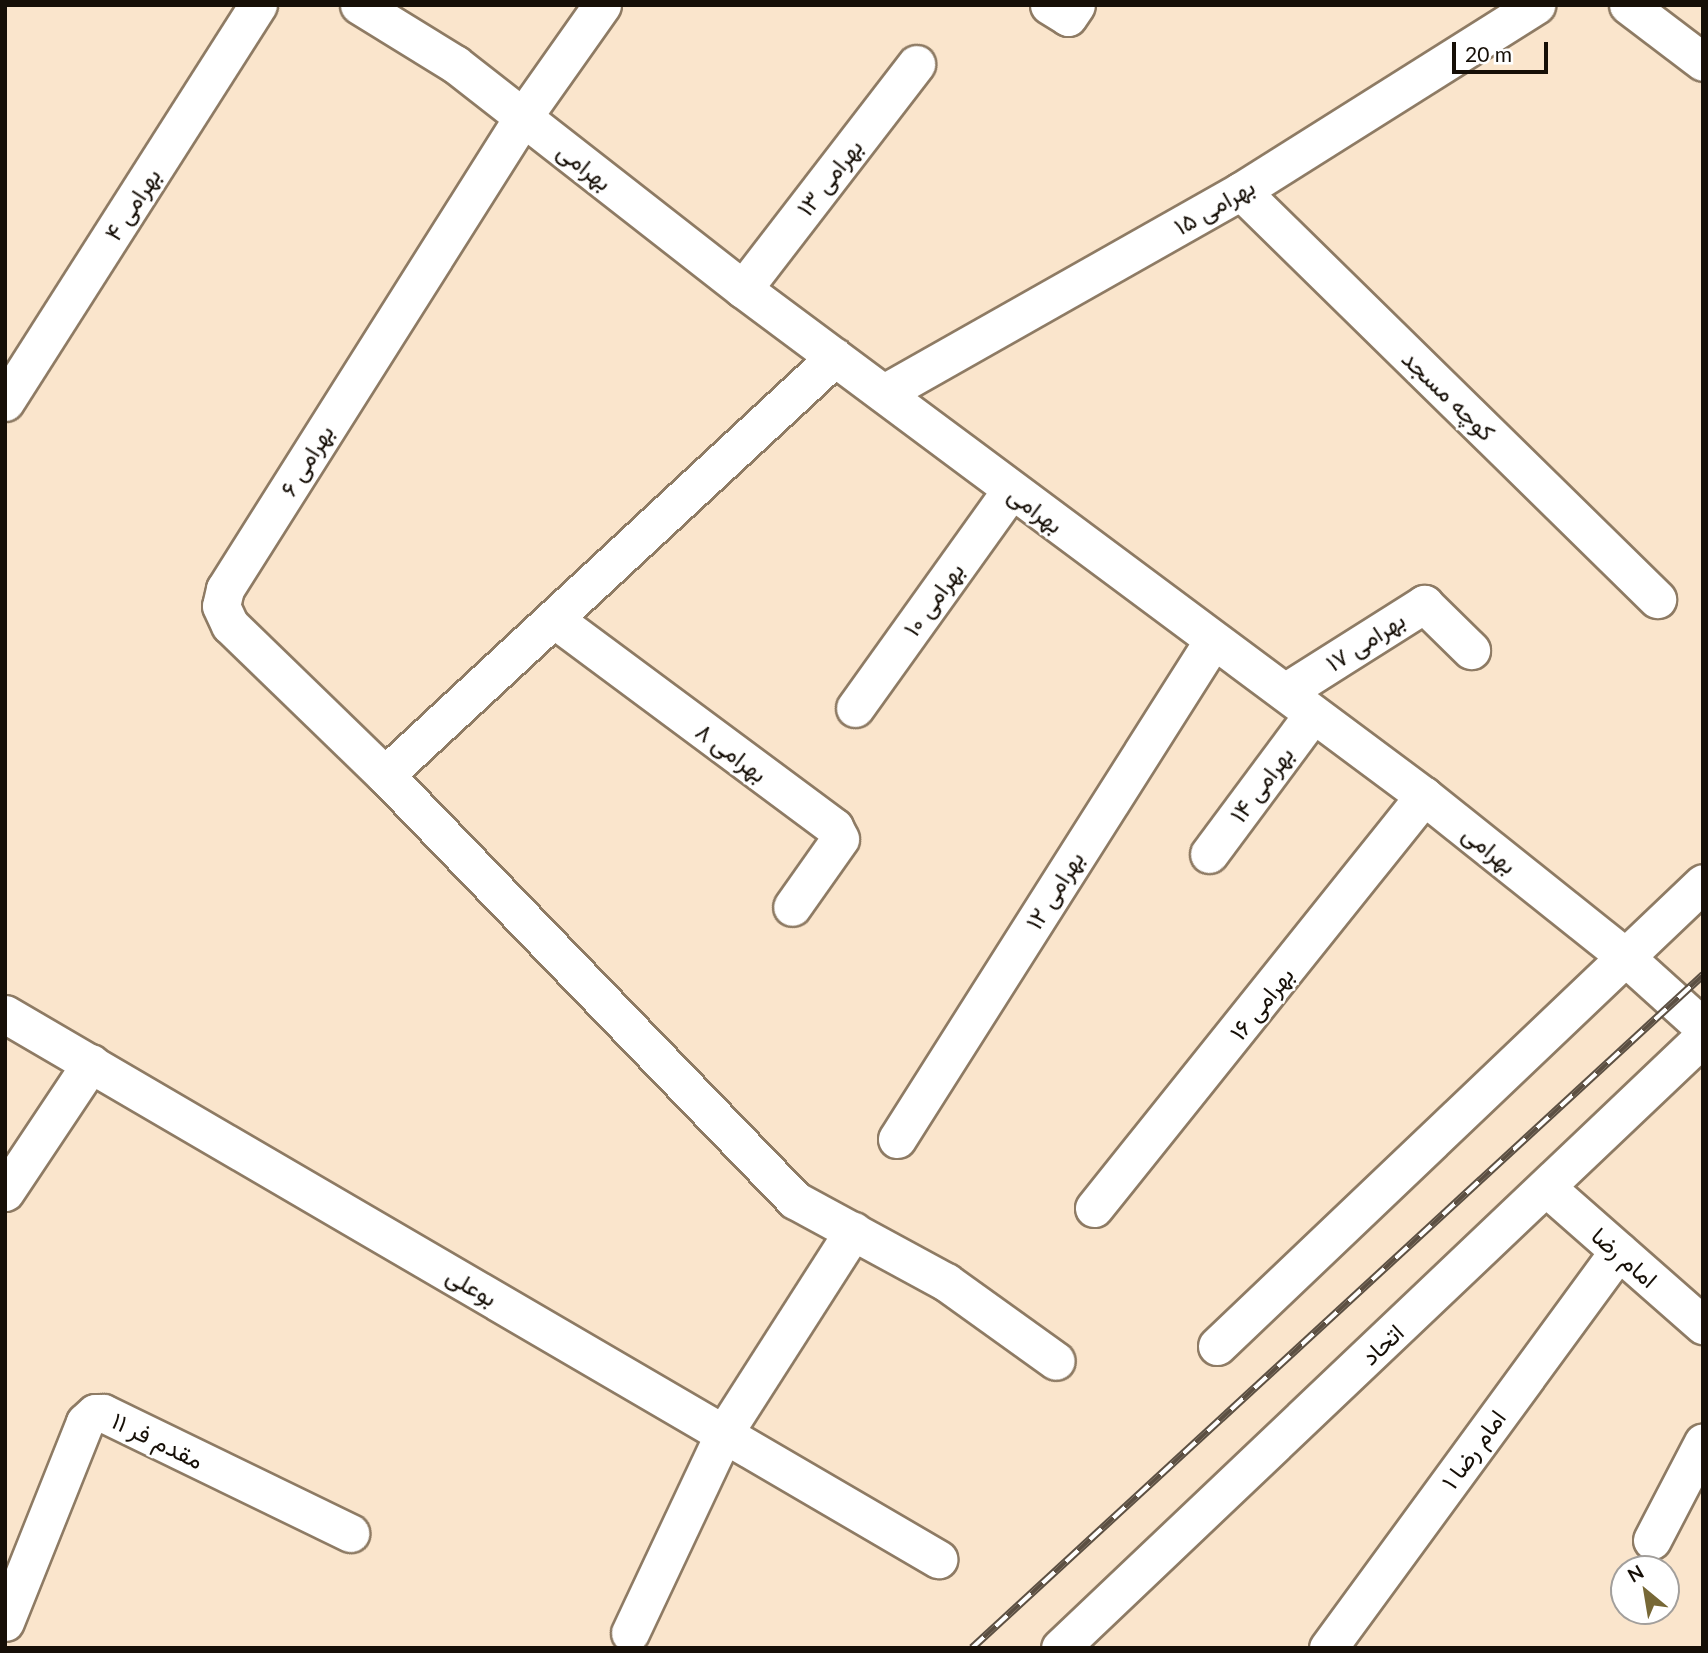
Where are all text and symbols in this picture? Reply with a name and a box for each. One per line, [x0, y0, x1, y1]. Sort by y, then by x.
scale bar [1456, 28, 1552, 72]
text: 20 m [1465, 41, 1512, 66]
street label: بهرامی ۱۳ [790, 133, 868, 221]
street label: بهرامی [552, 136, 618, 196]
street label: بهرامی ۴ [98, 162, 166, 246]
street label: بهرامی ۱۵ [1169, 171, 1259, 241]
street label: کوچه مسجد [1396, 344, 1502, 446]
street label: بهرامی ۶ [273, 419, 339, 501]
street label: بهرامی [1003, 479, 1069, 539]
street label: بهرامی ۱۰ [897, 556, 969, 642]
street label: بهرامی ۱۷ [1320, 605, 1410, 677]
street label: بهرامی ۸ [691, 716, 773, 788]
street label: بهرامی ۱۴ [1223, 740, 1299, 828]
street label: بهرامی [1457, 819, 1523, 879]
street label: بهرامی ۱۲ [1019, 846, 1089, 934]
street label: بهرامی ۱۶ [1223, 961, 1299, 1045]
street label: امام رضا [1586, 1221, 1664, 1293]
street label: بوعلی [442, 1260, 502, 1312]
street label: اتحاد [1355, 1317, 1409, 1371]
street label: امام رضا ۱ [1435, 1404, 1511, 1494]
street label: مقدم فر ۱۱ [108, 1406, 208, 1474]
north arrow [1610, 1555, 1680, 1625]
text: N [1623, 1559, 1647, 1587]

